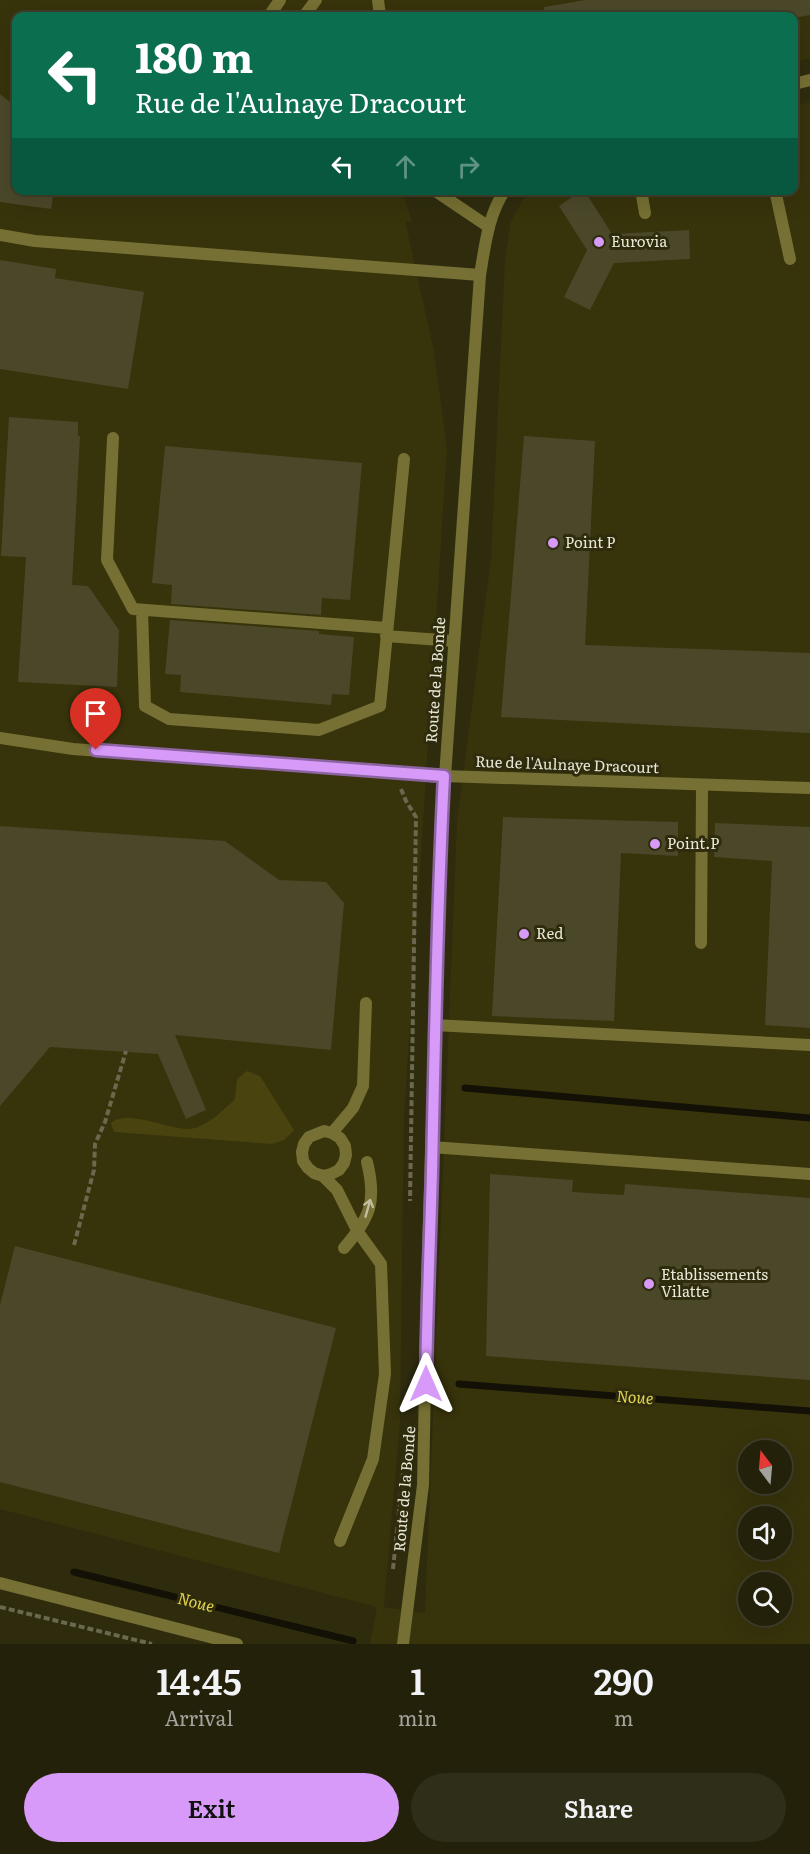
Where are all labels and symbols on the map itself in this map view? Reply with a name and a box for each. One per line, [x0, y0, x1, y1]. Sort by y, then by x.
place label: Eurovia [611, 229, 668, 252]
marker: Eurovia [592, 235, 606, 249]
place label: Point P [565, 530, 615, 553]
marker: Point P [546, 536, 560, 550]
street label: Route de la Bonde [419, 616, 450, 744]
pin [70, 688, 121, 750]
street label: Rue de l'Aulnaye Dracourt [475, 749, 659, 778]
place label: Point.P [667, 831, 719, 854]
marker: Point.P [648, 837, 662, 851]
place label: Red [536, 921, 563, 944]
marker: Red [517, 927, 531, 941]
one-way arrow [363, 1199, 374, 1218]
place label: Etablissements Vilatte [661, 1262, 768, 1302]
marker: Etablissements Vilatte [642, 1277, 656, 1291]
position arrow [394, 1352, 458, 1416]
water label: Noue [616, 1383, 654, 1409]
street label: Route de la Bonde [387, 1425, 420, 1553]
north arrow [738, 1440, 792, 1494]
water label: Noue [175, 1585, 217, 1617]

